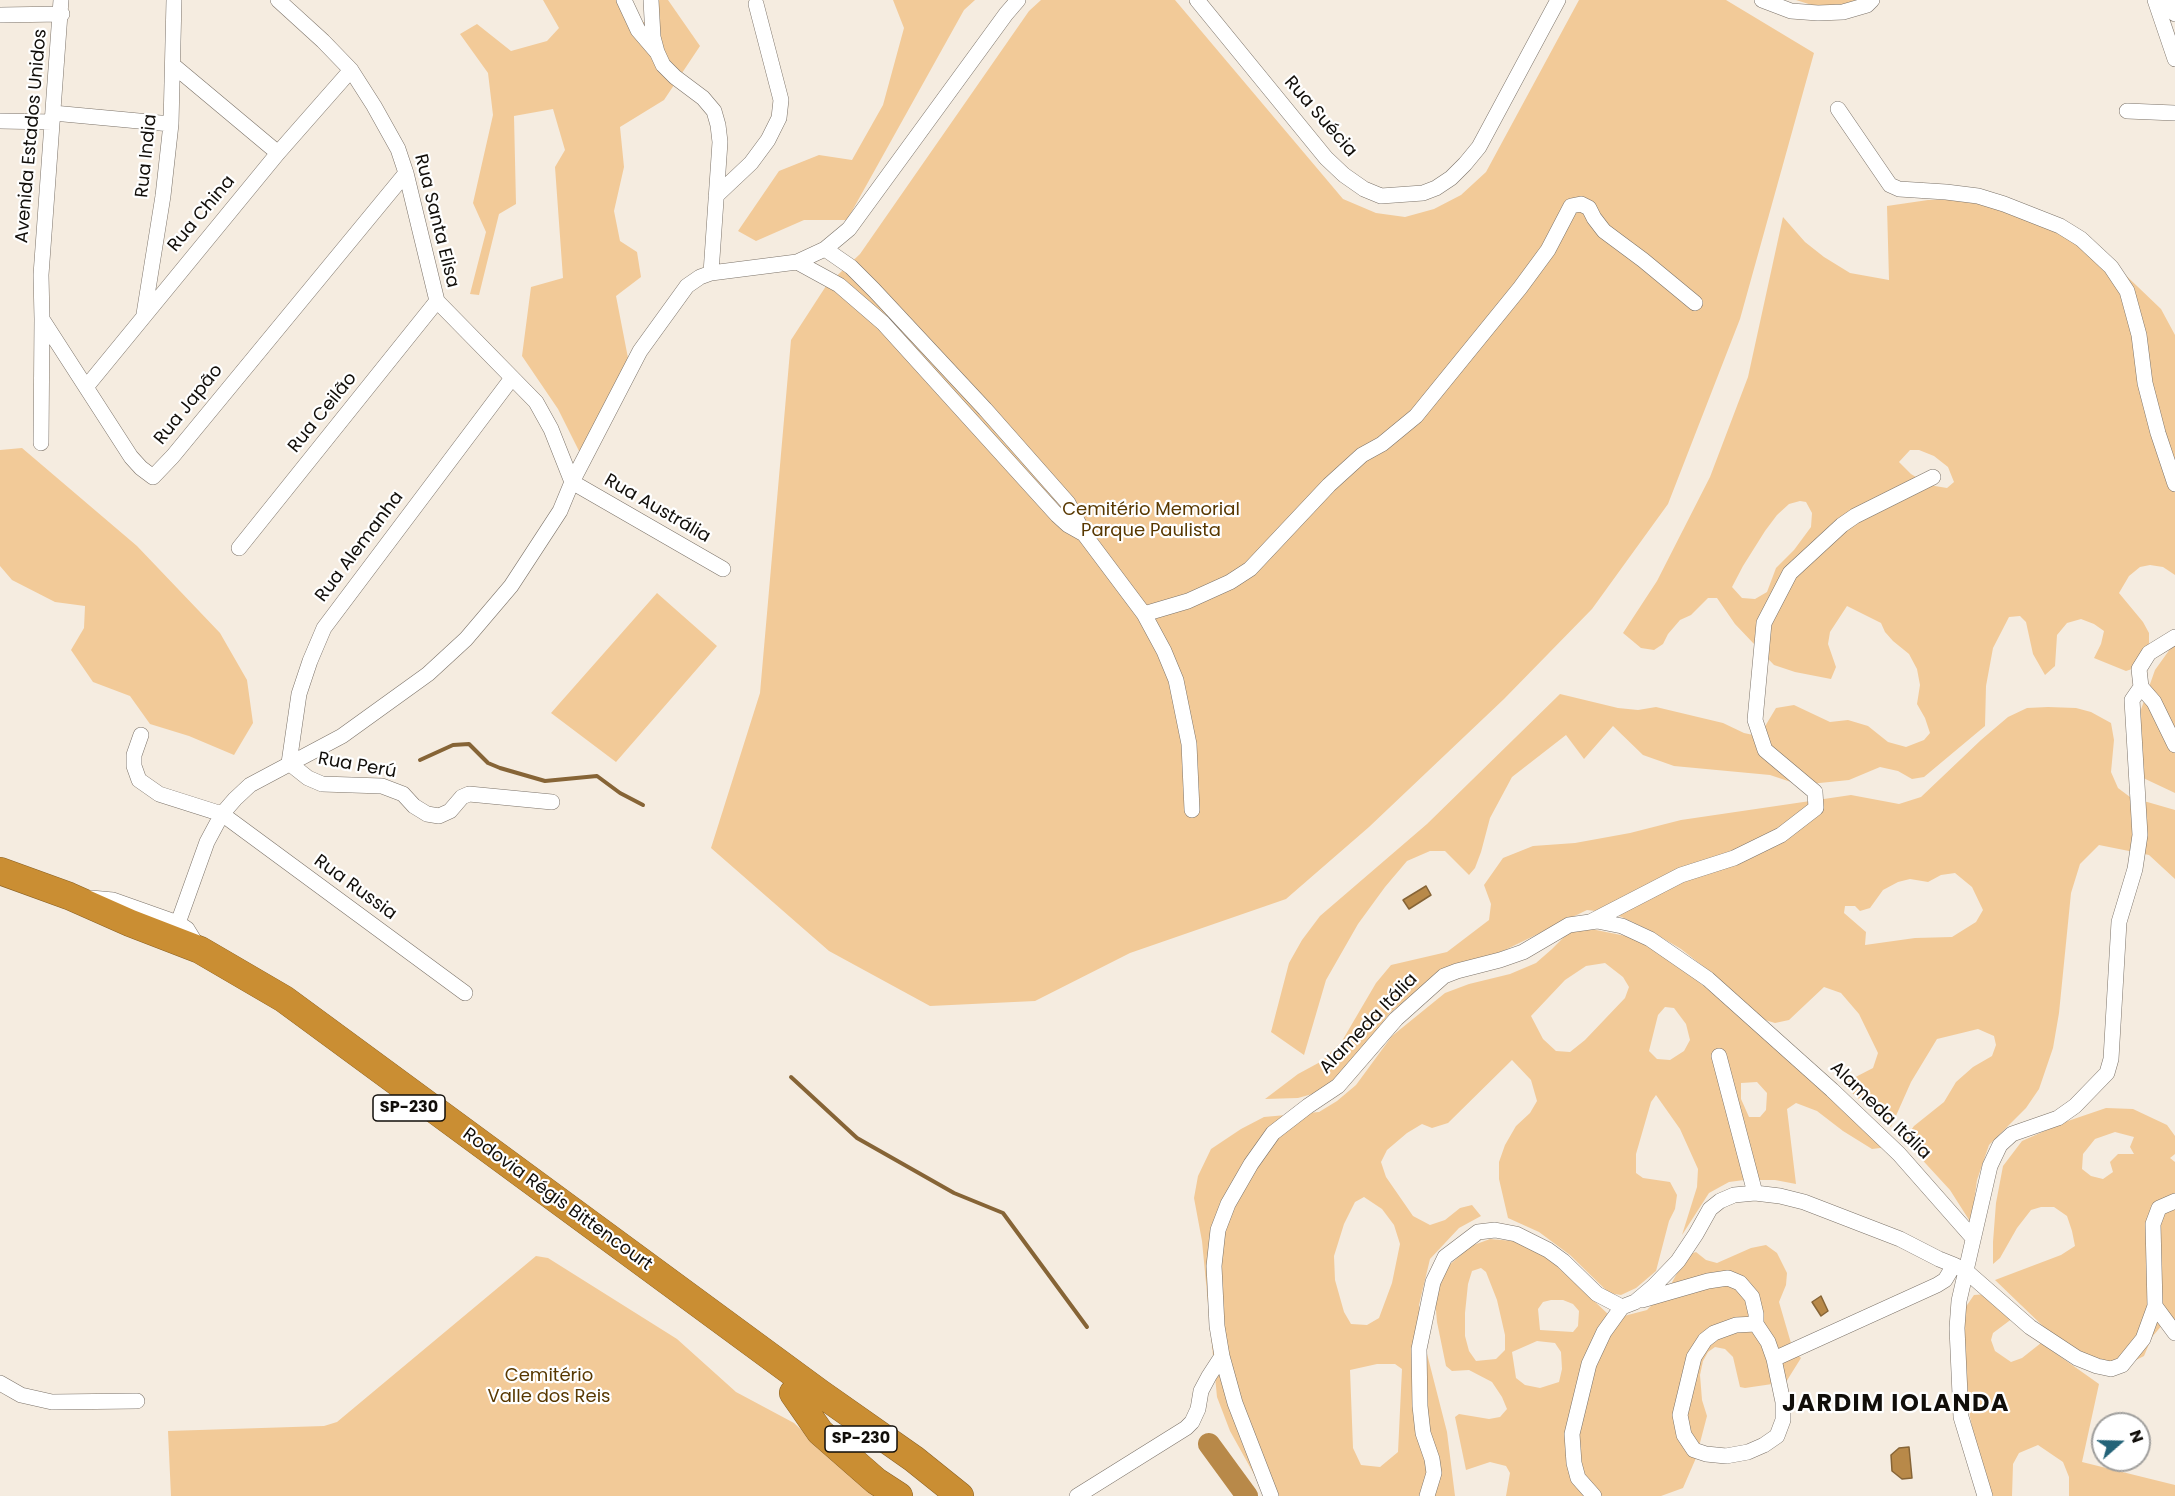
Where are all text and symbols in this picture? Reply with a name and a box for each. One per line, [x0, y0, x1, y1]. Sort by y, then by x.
street label: Avenida Estados Unidos [12, 28, 52, 244]
street label: Rua Suécia [1279, 72, 1361, 162]
street label: Rua India [132, 113, 162, 199]
street label: Rua Santa Elisa [409, 152, 463, 290]
street label: Rua China [164, 171, 240, 257]
street label: Rua Japão [150, 361, 228, 449]
street label: Rua Ceilão [284, 368, 362, 458]
street label: Rua Austrália [600, 470, 714, 548]
street label: Rua Alemanha [311, 487, 409, 607]
park label: Cemitério Memorial Parque Paulista [1062, 499, 1240, 542]
street label: Rua Perú [316, 748, 398, 784]
street label: Rua Russia [309, 851, 401, 925]
street label: Alameda Itália [1315, 969, 1423, 1079]
street label: Alameda Itália [1825, 1057, 1935, 1165]
road number: SP-230 [373, 1095, 445, 1121]
street label: Rodovia Régis Bittencourt [458, 1124, 656, 1276]
park label: Cemitério Valle dos Reis [488, 1365, 610, 1408]
district label: JARDIM IOLANDA [1782, 1391, 2010, 1419]
north arrow [2091, 1412, 2151, 1472]
road number: SP-230 [825, 1426, 897, 1452]
text: N [2124, 1427, 2149, 1446]

